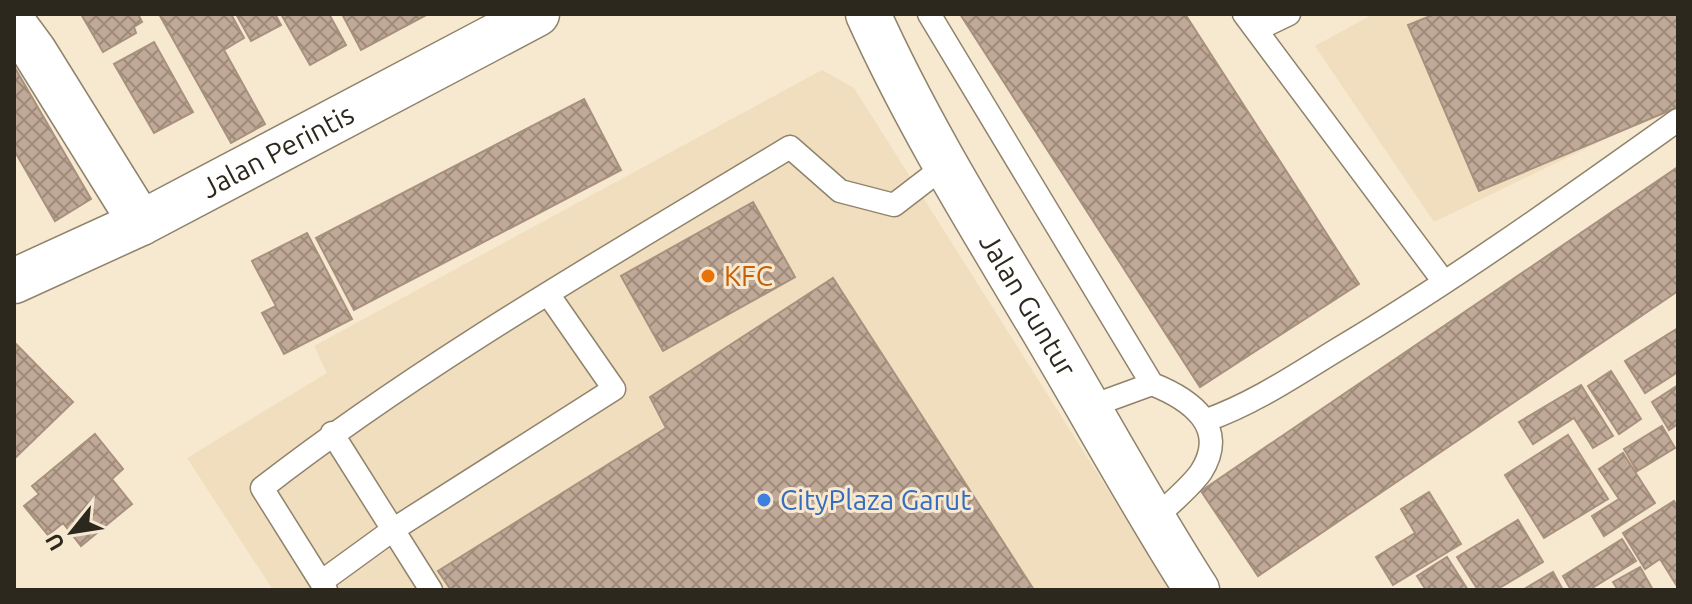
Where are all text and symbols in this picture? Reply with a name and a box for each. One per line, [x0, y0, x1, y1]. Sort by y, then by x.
street label: Jalan Perintis [196, 98, 359, 203]
street label: Jalan Guntur [974, 228, 1083, 382]
place label: KFC [724, 260, 773, 291]
marker: KFC [699, 267, 717, 285]
place label: CityPlaza Garut [780, 484, 971, 515]
marker: CityPlaza Garut [755, 491, 773, 509]
north arrow [32, 492, 112, 572]
text: U [40, 529, 69, 555]

